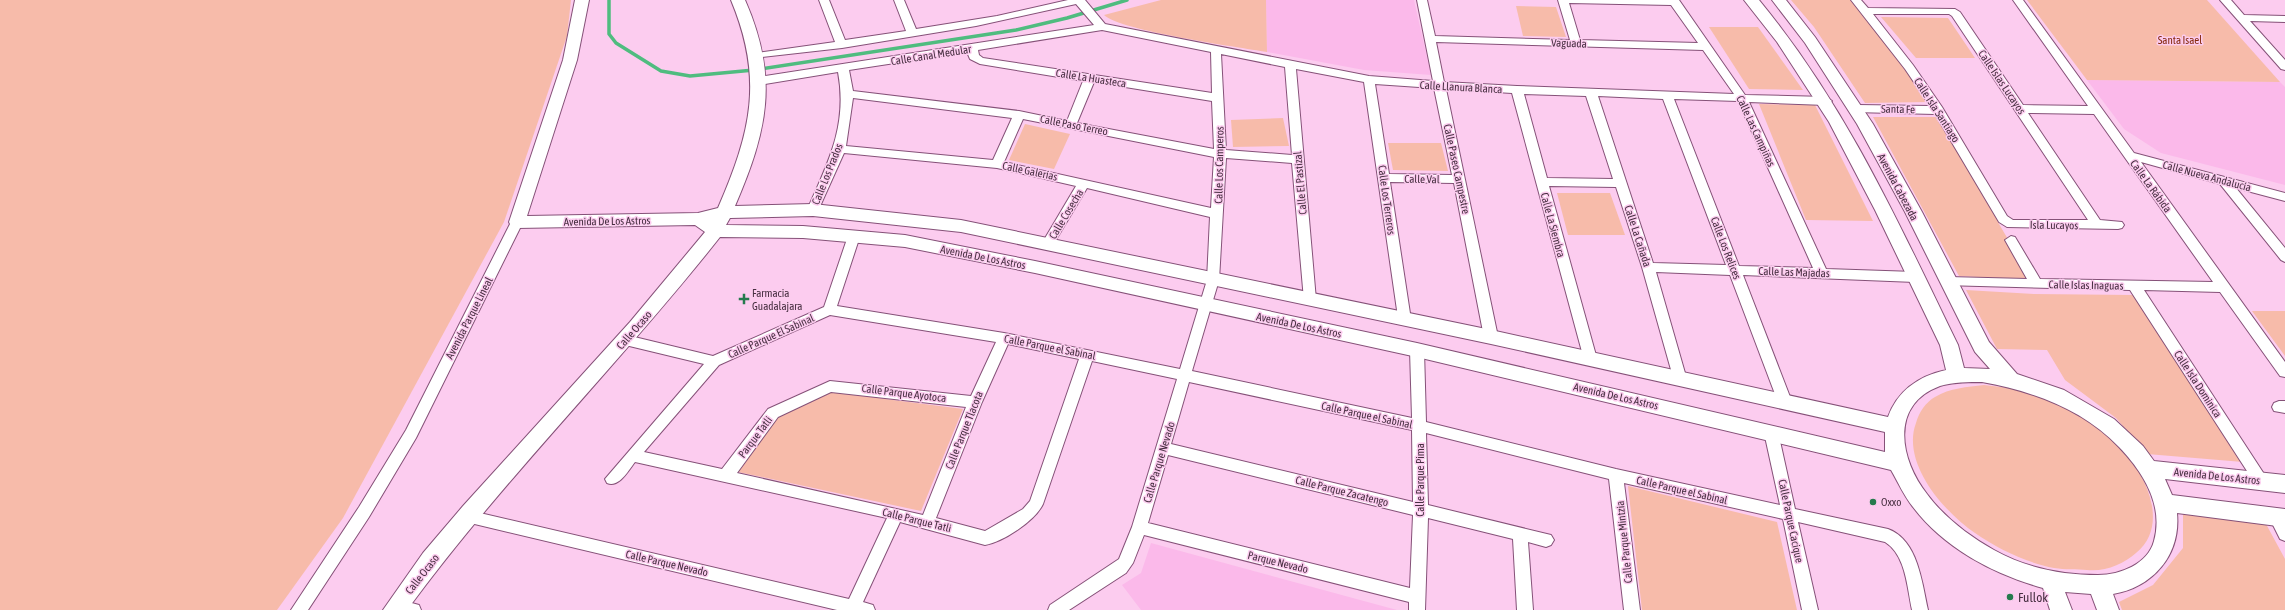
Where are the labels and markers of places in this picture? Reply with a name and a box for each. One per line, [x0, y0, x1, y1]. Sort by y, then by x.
place label: Farmacia Guadalajara [752, 287, 802, 312]
marker: Farmacia Guadalajara [739, 294, 749, 304]
place label: Oxxo [1881, 496, 1901, 508]
marker: Oxxo [1868, 497, 1878, 507]
place label: Fullok [2018, 590, 2048, 605]
marker: Fullok [2005, 592, 2015, 602]

